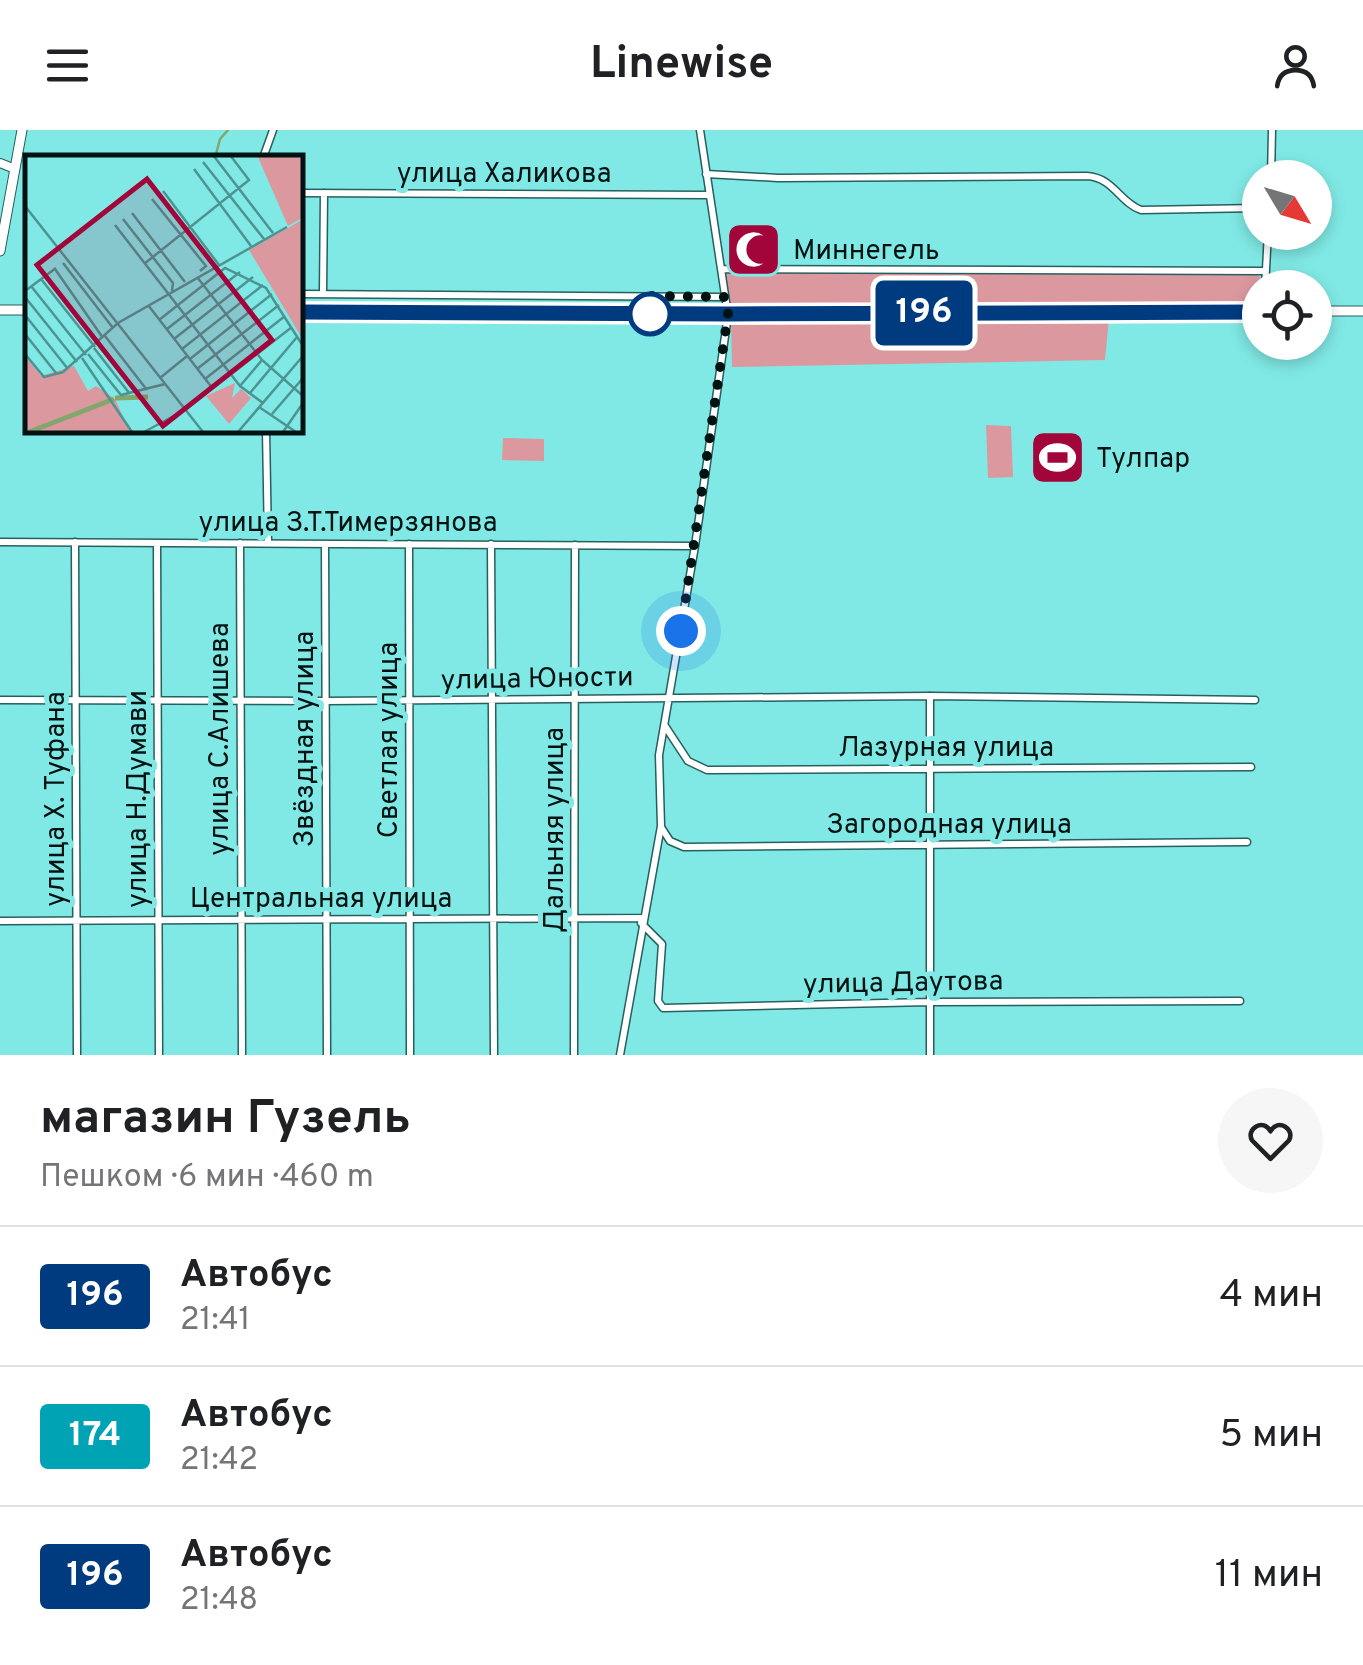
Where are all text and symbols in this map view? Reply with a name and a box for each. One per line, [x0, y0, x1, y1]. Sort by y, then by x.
text: Linewise [590, 37, 773, 94]
icon: menu [40, 38, 95, 93]
icon: person [1268, 38, 1323, 93]
inset map [25, 155, 302, 432]
street label: улица Халикова [397, 157, 611, 193]
north arrow [1242, 160, 1332, 250]
map controls [1242, 160, 1332, 360]
mosque icon: Миннегель [724, 219, 784, 279]
place label: Миннегель [793, 234, 940, 270]
button: locate [1242, 270, 1332, 360]
line badge: 196 [866, 280, 982, 346]
text: 196 [895, 291, 953, 335]
unlabelled marker [629, 293, 671, 335]
sports icon: Тулпар [1027, 427, 1087, 487]
place label: Тулпар [1096, 442, 1190, 478]
street label: улица З.Т.Тимерзянова [199, 506, 497, 542]
your location [656, 606, 706, 656]
street label: улица С.Алишева [203, 622, 239, 856]
street label: Звёздная улица [288, 631, 324, 847]
street label: Светлая улица [372, 642, 408, 838]
street label: улица Юности [440, 660, 634, 700]
street label: улица Н.Думави [121, 690, 157, 908]
street label: улица Х. Туфана [39, 691, 75, 907]
street label: Дальняя улица [538, 727, 574, 933]
street label: Лазурная улица [838, 731, 1054, 767]
street label: Загородная улица [826, 808, 1072, 844]
street label: Центральная улица [190, 882, 452, 918]
street label: улица Даутова [803, 964, 1004, 1004]
button: heart [1218, 1088, 1323, 1193]
text: магазин Гузель [40, 1090, 411, 1150]
text: Пешком · 6 мин · 460 m [40, 1158, 374, 1198]
text: Автобус [180, 1252, 333, 1301]
text: 4 мин [1220, 1272, 1323, 1321]
text: 196 [66, 1274, 124, 1318]
text: 21:41 [180, 1301, 251, 1341]
text: Автобус [180, 1392, 333, 1441]
text: 5 мин [1220, 1412, 1323, 1461]
text: 174 [69, 1414, 121, 1458]
text: 21:42 [180, 1441, 258, 1481]
text: Автобус [180, 1532, 333, 1581]
text: 11 мин [1215, 1552, 1323, 1601]
text: 196 [66, 1554, 124, 1598]
text: 21:48 [180, 1581, 258, 1621]

